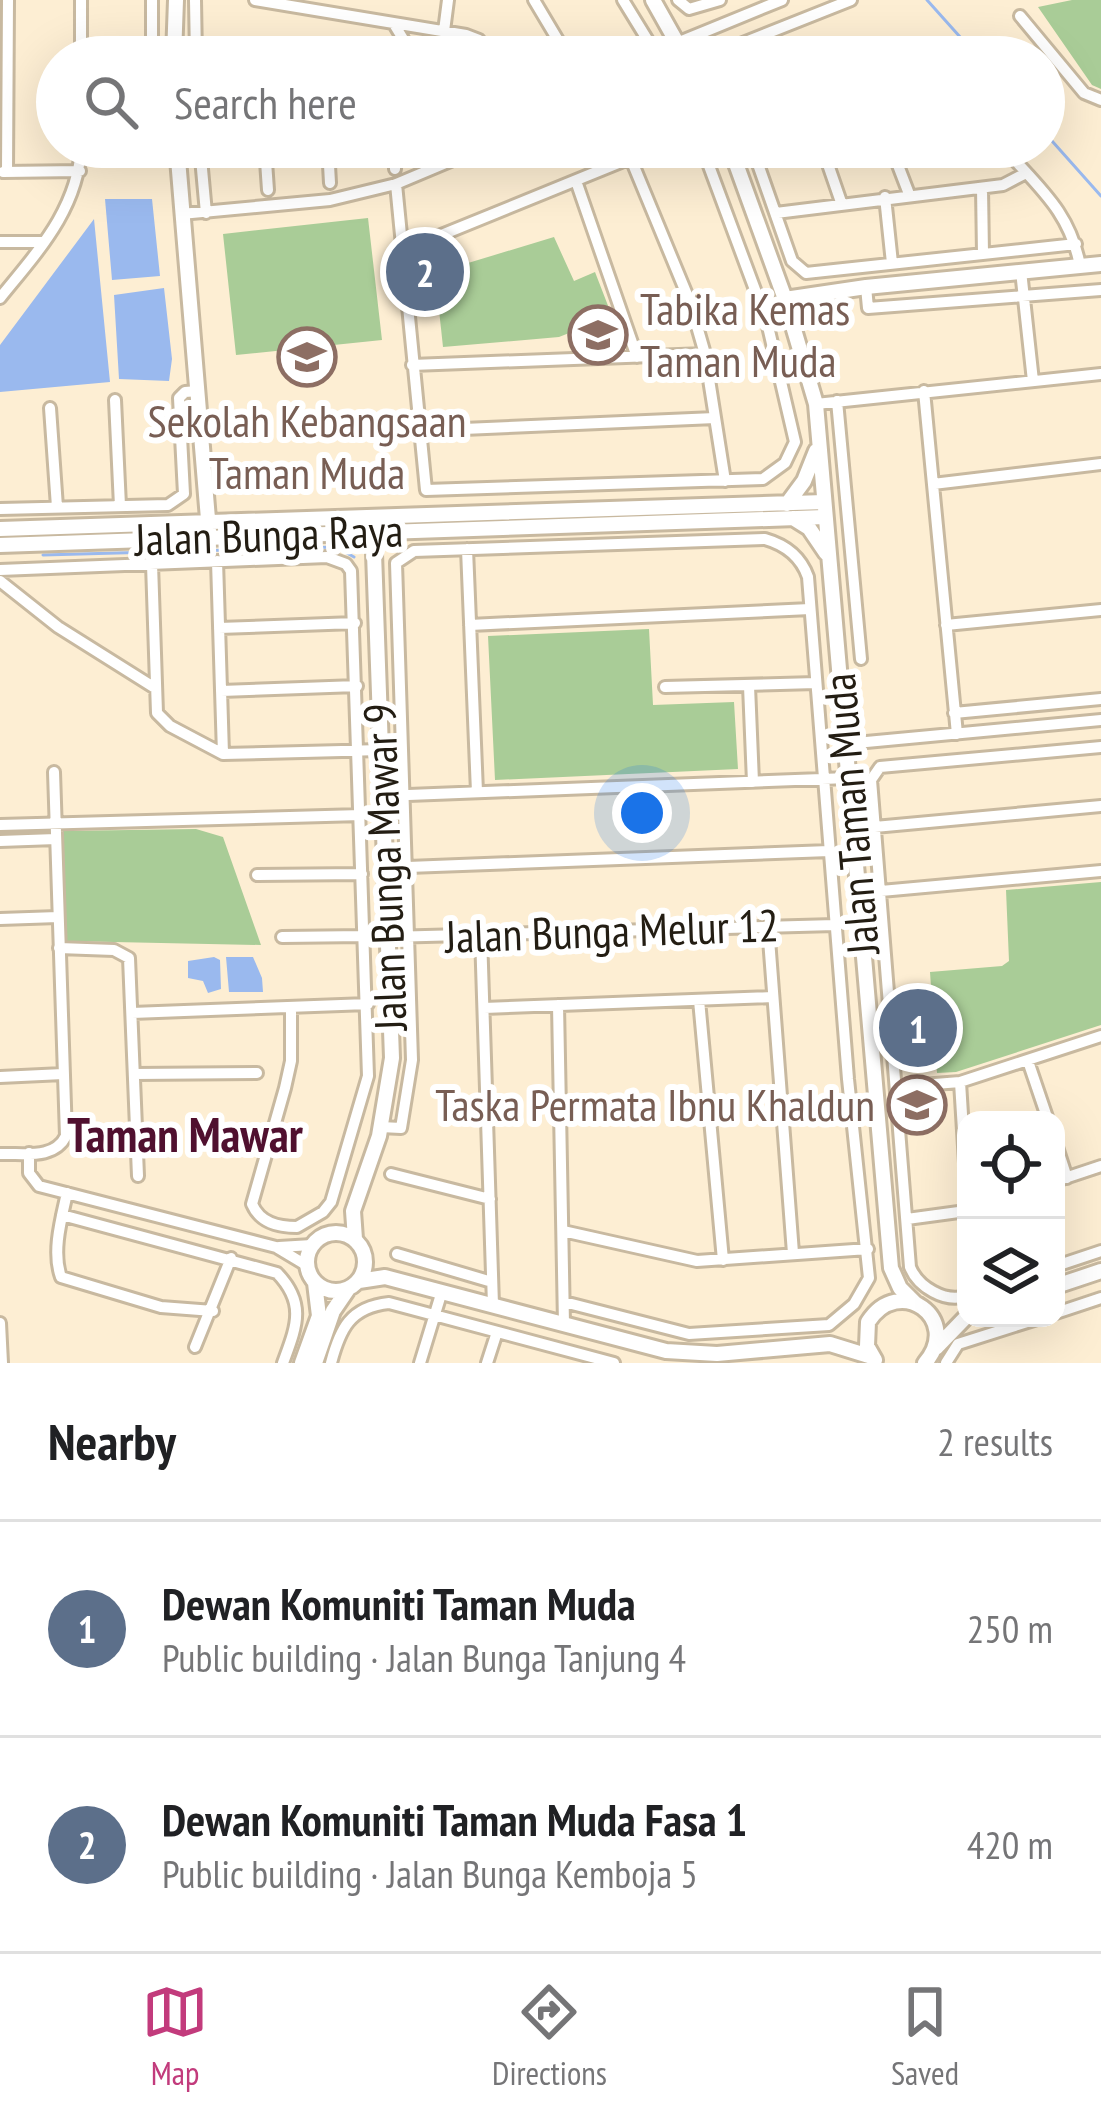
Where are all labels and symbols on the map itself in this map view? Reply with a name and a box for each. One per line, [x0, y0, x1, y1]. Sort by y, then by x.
pin: 2 [386, 227, 464, 317]
place label: Tabika Kemas Taman Muda [640, 279, 850, 389]
school or university icon: Tabika Kemas Taman Muda [567, 304, 629, 366]
school or university icon: Sekolah Kebangsaan Taman Muda [276, 326, 338, 388]
place label: Sekolah Kebangsaan Taman Muda [148, 391, 466, 501]
street label: Jalan Bunga Raya [132, 500, 404, 568]
street label: Jalan Taman Muda [809, 671, 891, 959]
street label: Jalan Bunga Mawar 9 [349, 702, 419, 1034]
your location [612, 783, 672, 843]
street label: Jalan Bunga Melur 12 [442, 895, 780, 965]
pin: 1 [879, 983, 957, 1073]
school or university icon: Taska Permata Ibnu Khaldun [886, 1074, 948, 1136]
place label: Taska Permata Ibnu Khaldun [435, 1075, 875, 1133]
district label: Taman Mawar [67, 1103, 304, 1165]

